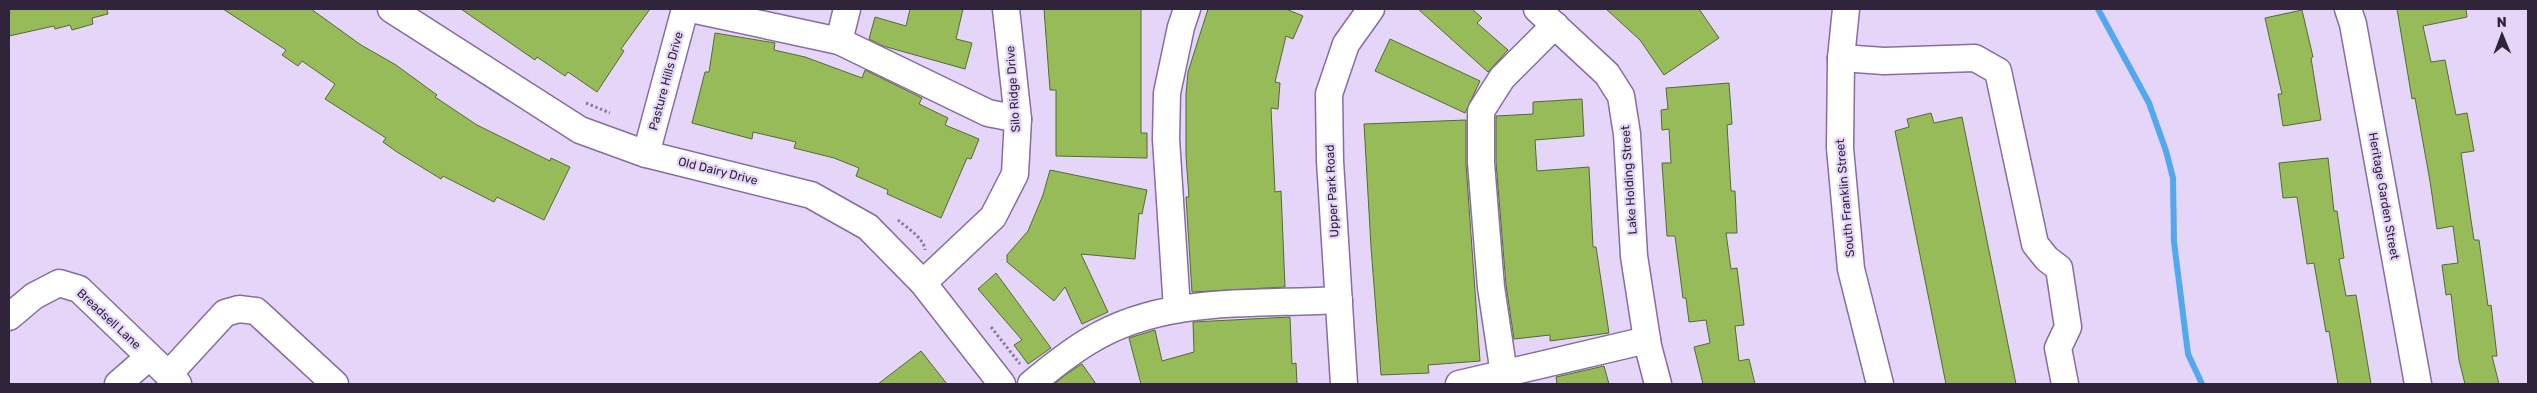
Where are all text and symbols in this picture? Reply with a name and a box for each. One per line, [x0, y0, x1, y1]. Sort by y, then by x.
north arrow [2477, 10, 2527, 60]
text: N [2497, 14, 2507, 31]
street label: Pasture Hills Drive [646, 30, 686, 132]
street label: Silo Ridge Drive [1003, 45, 1023, 133]
street label: Lake Holding Street [1618, 125, 1640, 235]
street label: Heritage Garden Street [2366, 131, 2402, 261]
street label: South Franklin Street [1833, 138, 1857, 258]
street label: Upper Park Road [1323, 144, 1341, 238]
street label: Old Dairy Drive [677, 154, 760, 188]
street label: Breadsell Lane [74, 286, 144, 352]

